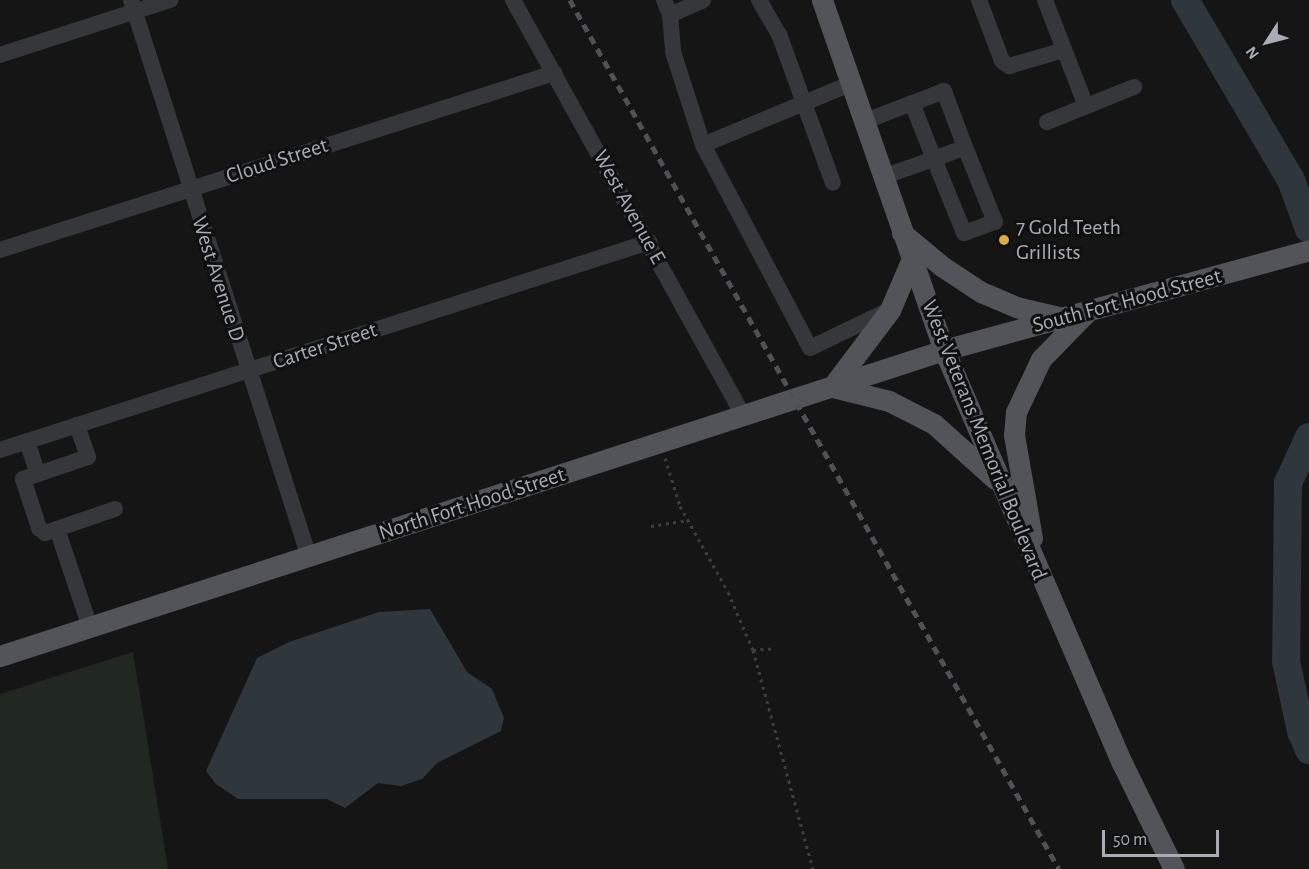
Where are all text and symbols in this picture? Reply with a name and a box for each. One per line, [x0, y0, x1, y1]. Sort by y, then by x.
north arrow [1237, 12, 1297, 72]
text: N [1243, 43, 1262, 62]
street label: Cloud Street [223, 132, 331, 190]
street label: West Avenue E [587, 146, 671, 268]
street label: West Avenue D [185, 213, 251, 345]
place label: 7 Gold Teeth Grillists [1016, 214, 1121, 266]
marker: 7 Gold Teeth Grillists [997, 233, 1011, 247]
street label: South Fort Hood Street [1030, 263, 1224, 339]
street label: West Veterans Memorial Boulevard [916, 296, 1052, 584]
street label: Carter Street [270, 317, 380, 375]
street label: North Fort Hood Street [375, 461, 569, 547]
scale bar [1105, 818, 1222, 856]
text: 50 m [1113, 831, 1147, 849]

